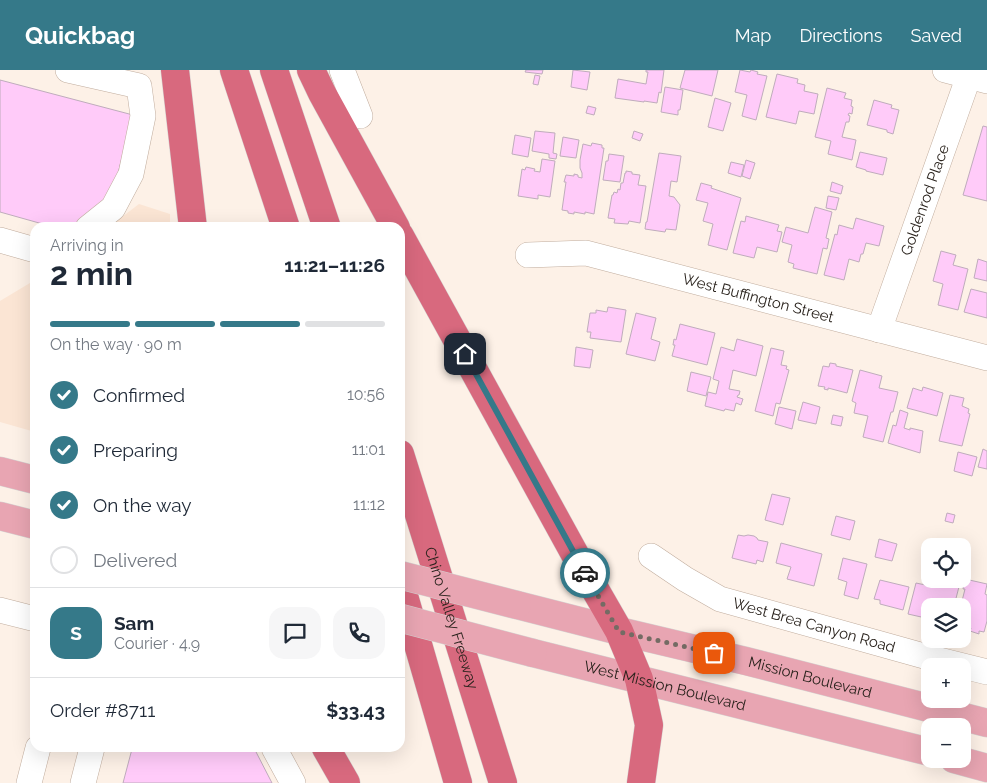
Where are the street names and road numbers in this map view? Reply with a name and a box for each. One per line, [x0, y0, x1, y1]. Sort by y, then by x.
street label: Goldenrod Place [897, 142, 953, 258]
street label: West Buffington Street [681, 270, 836, 327]
street label: Chino Valley Freeway [421, 545, 482, 692]
street label: West Brea Canyon Road [731, 594, 897, 657]
street label: Mission Boulevard [747, 653, 874, 702]
street label: West Mission Boulevard [582, 657, 748, 715]

